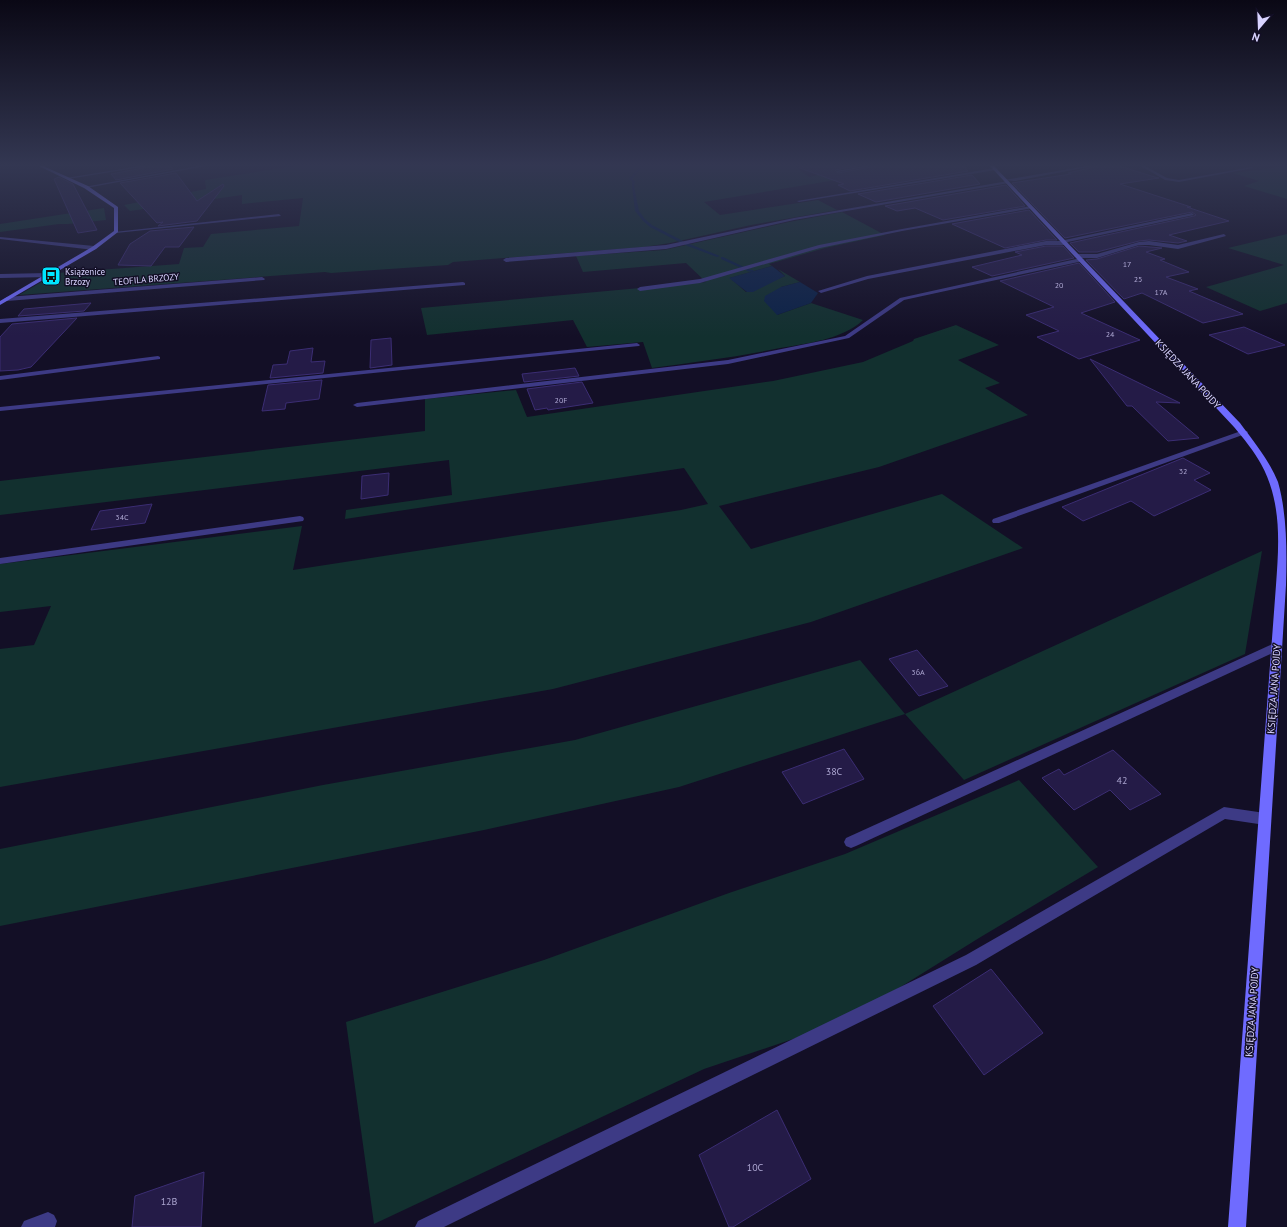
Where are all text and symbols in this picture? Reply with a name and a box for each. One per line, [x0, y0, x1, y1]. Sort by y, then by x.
north arrow [1239, 8, 1279, 48]
text: N [1250, 30, 1261, 45]
house number: 17 [1123, 259, 1131, 269]
bus stop icon: Książenice Brzozy [40, 265, 62, 287]
place label: Książenice Brzozy [65, 266, 106, 287]
street label: TEOFILA BRZOZY [113, 271, 179, 287]
house number: 25 [1134, 274, 1142, 284]
house number: 20 [1055, 280, 1064, 290]
house number: 17A [1155, 287, 1168, 297]
house number: 24 [1106, 329, 1115, 339]
street label: KSIĘDZA JANA POJDY [1153, 337, 1224, 412]
house number: 20F [555, 395, 567, 405]
house number: 32 [1179, 466, 1187, 476]
house number: 34C [115, 512, 129, 522]
street label: KSIĘDZA JANA POJDY [1264, 643, 1284, 734]
house number: 36A [911, 667, 925, 677]
house number: 38C [826, 765, 843, 778]
house number: 42 [1117, 774, 1127, 787]
street label: KSIĘDZA JANA POJDY [1242, 966, 1262, 1057]
house number: 10C [747, 1161, 764, 1174]
house number: 12B [161, 1195, 178, 1208]

